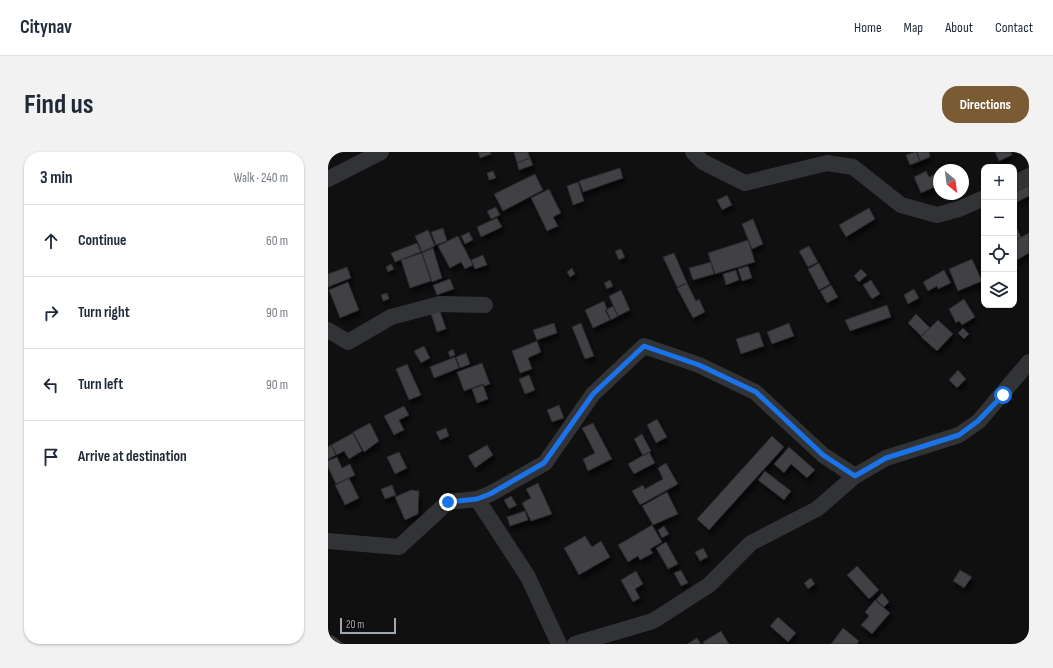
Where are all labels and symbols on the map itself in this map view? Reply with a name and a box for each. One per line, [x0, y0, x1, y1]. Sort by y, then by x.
north arrow [933, 164, 969, 200]
route start [994, 386, 1012, 404]
route end [439, 493, 457, 511]
scale bar [340, 616, 396, 635]

